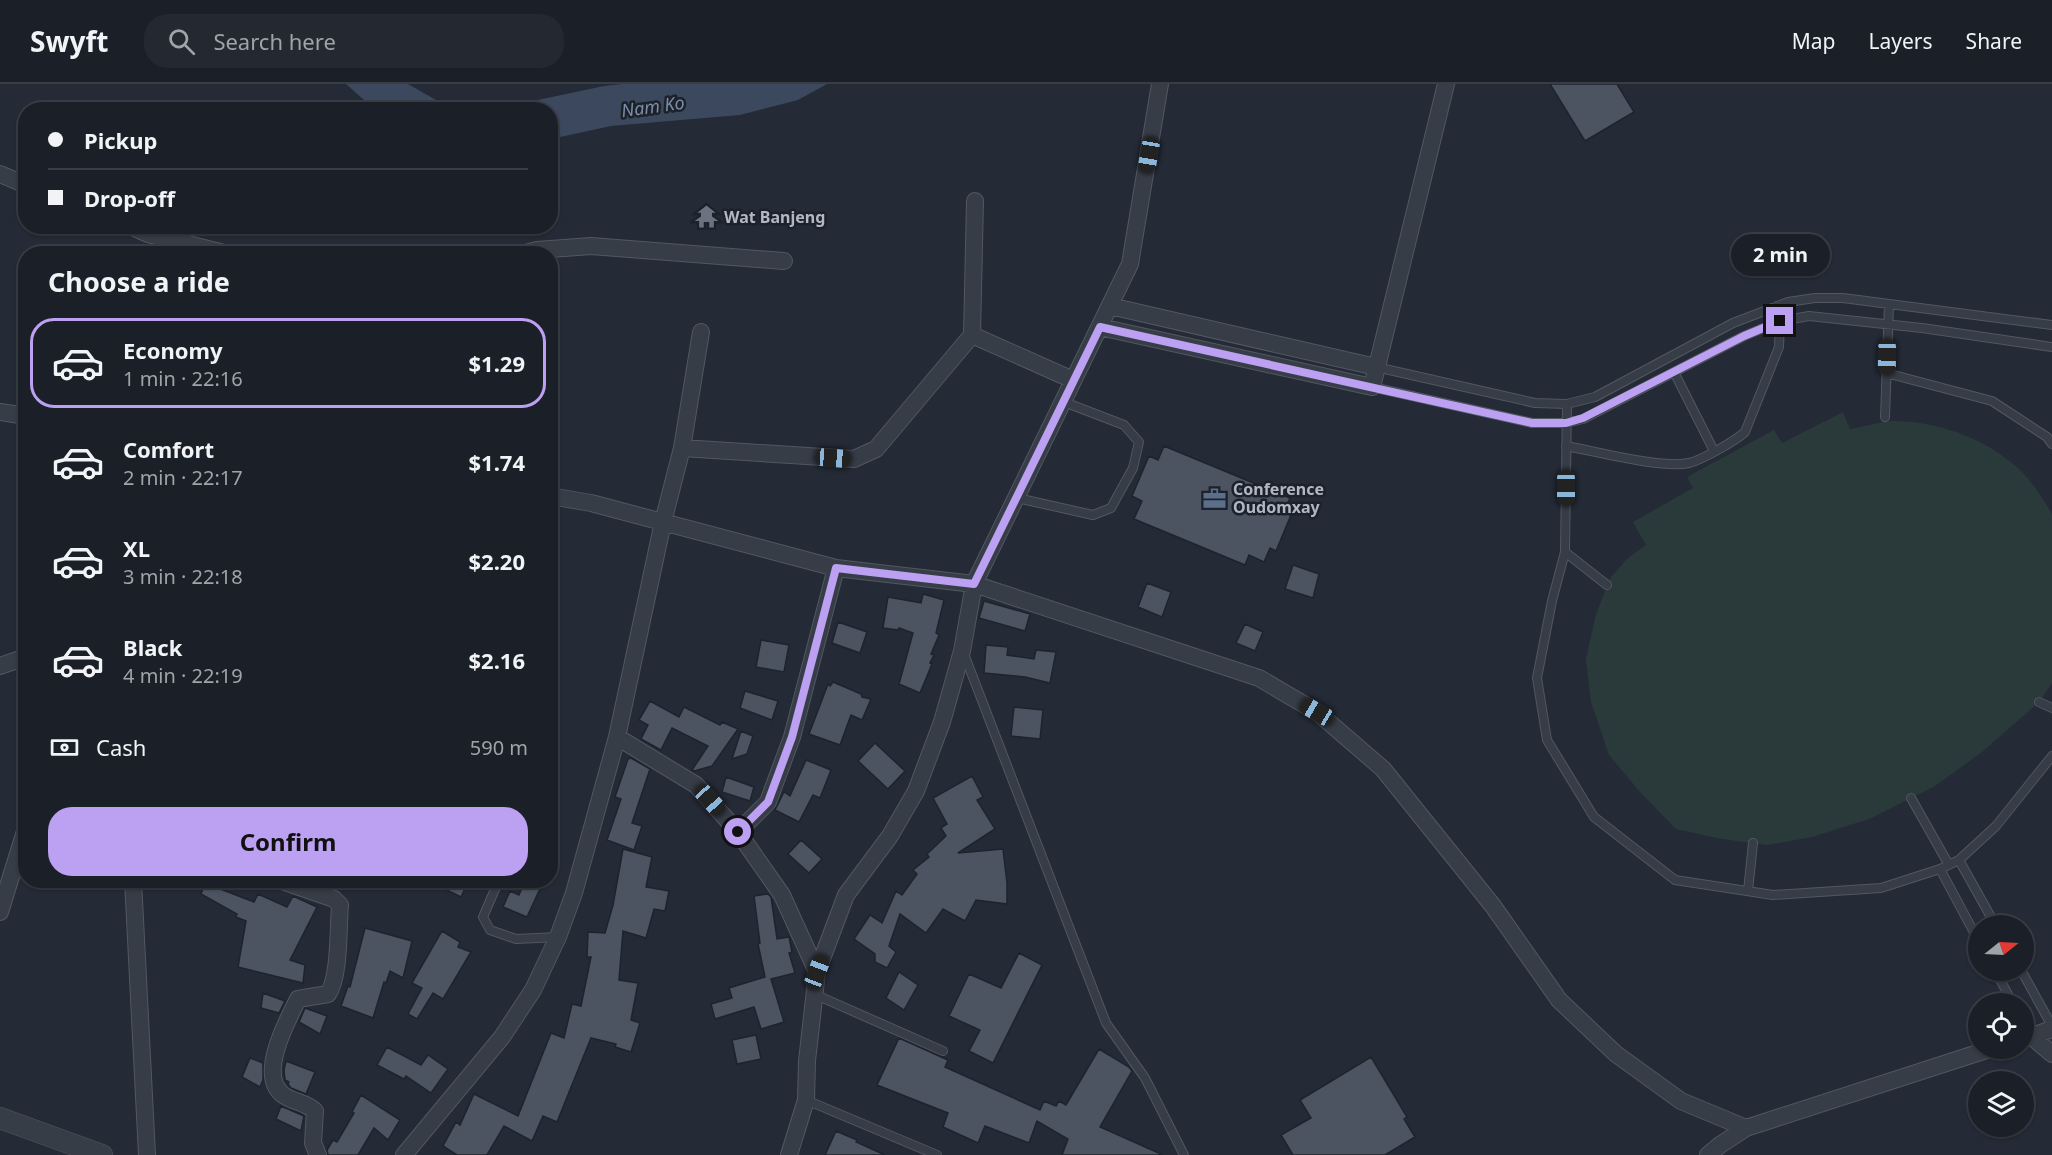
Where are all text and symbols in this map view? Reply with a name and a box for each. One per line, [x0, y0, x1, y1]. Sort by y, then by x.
search box [144, 14, 564, 68]
text: Swyft [30, 22, 108, 60]
icon: search [165, 25, 198, 58]
text: Search here [213, 26, 336, 56]
text: Map [1792, 27, 1836, 55]
text: Layers [1869, 27, 1933, 55]
text: Share [1966, 27, 2022, 55]
water label: Nam Ko [620, 90, 686, 122]
text: Pickup [84, 125, 157, 155]
car [1137, 136, 1161, 174]
text: Drop-off [84, 183, 175, 213]
temple icon: Wat Banjeng [693, 204, 719, 230]
place label: Wat Banjeng [724, 206, 825, 228]
callout: 2 min [1730, 234, 1830, 276]
text: 2 min [1753, 241, 1808, 268]
text: Choose a ride [48, 263, 230, 300]
route end [1766, 307, 1793, 334]
text: Economy [123, 335, 222, 365]
icon: car [51, 336, 105, 390]
car [1878, 339, 1896, 375]
text: $1.29 [468, 348, 525, 378]
text: 1 min · 22:16 [123, 365, 243, 392]
text: Comfort [123, 434, 214, 464]
icon: car [51, 435, 105, 489]
text: $1.74 [468, 447, 525, 477]
car [814, 448, 852, 468]
text: 2 min · 22:17 [123, 464, 243, 491]
car [1557, 470, 1575, 506]
place label: Conference Oudomxay [1233, 478, 1324, 518]
office icon: Conference Oudomxay [1202, 485, 1228, 511]
text: XL [123, 533, 150, 563]
icon: car [51, 534, 105, 588]
text: $2.20 [468, 546, 525, 576]
text: 3 min · 22:18 [123, 563, 243, 590]
text: Black [123, 632, 182, 662]
icon: car [51, 633, 105, 687]
text: $2.16 [468, 645, 525, 675]
text: 4 min · 22:19 [123, 662, 243, 689]
car [1297, 695, 1337, 729]
icon: cash [48, 731, 81, 764]
text: Cash [96, 732, 146, 762]
text: 590 m [470, 734, 528, 761]
car [691, 781, 729, 819]
button: Confirm [48, 807, 528, 876]
route start [724, 818, 751, 845]
north arrow [1968, 915, 2034, 981]
map controls [1968, 915, 2034, 1137]
car [802, 952, 832, 992]
button: locate [1968, 993, 2034, 1059]
button: layers [1968, 1071, 2034, 1137]

